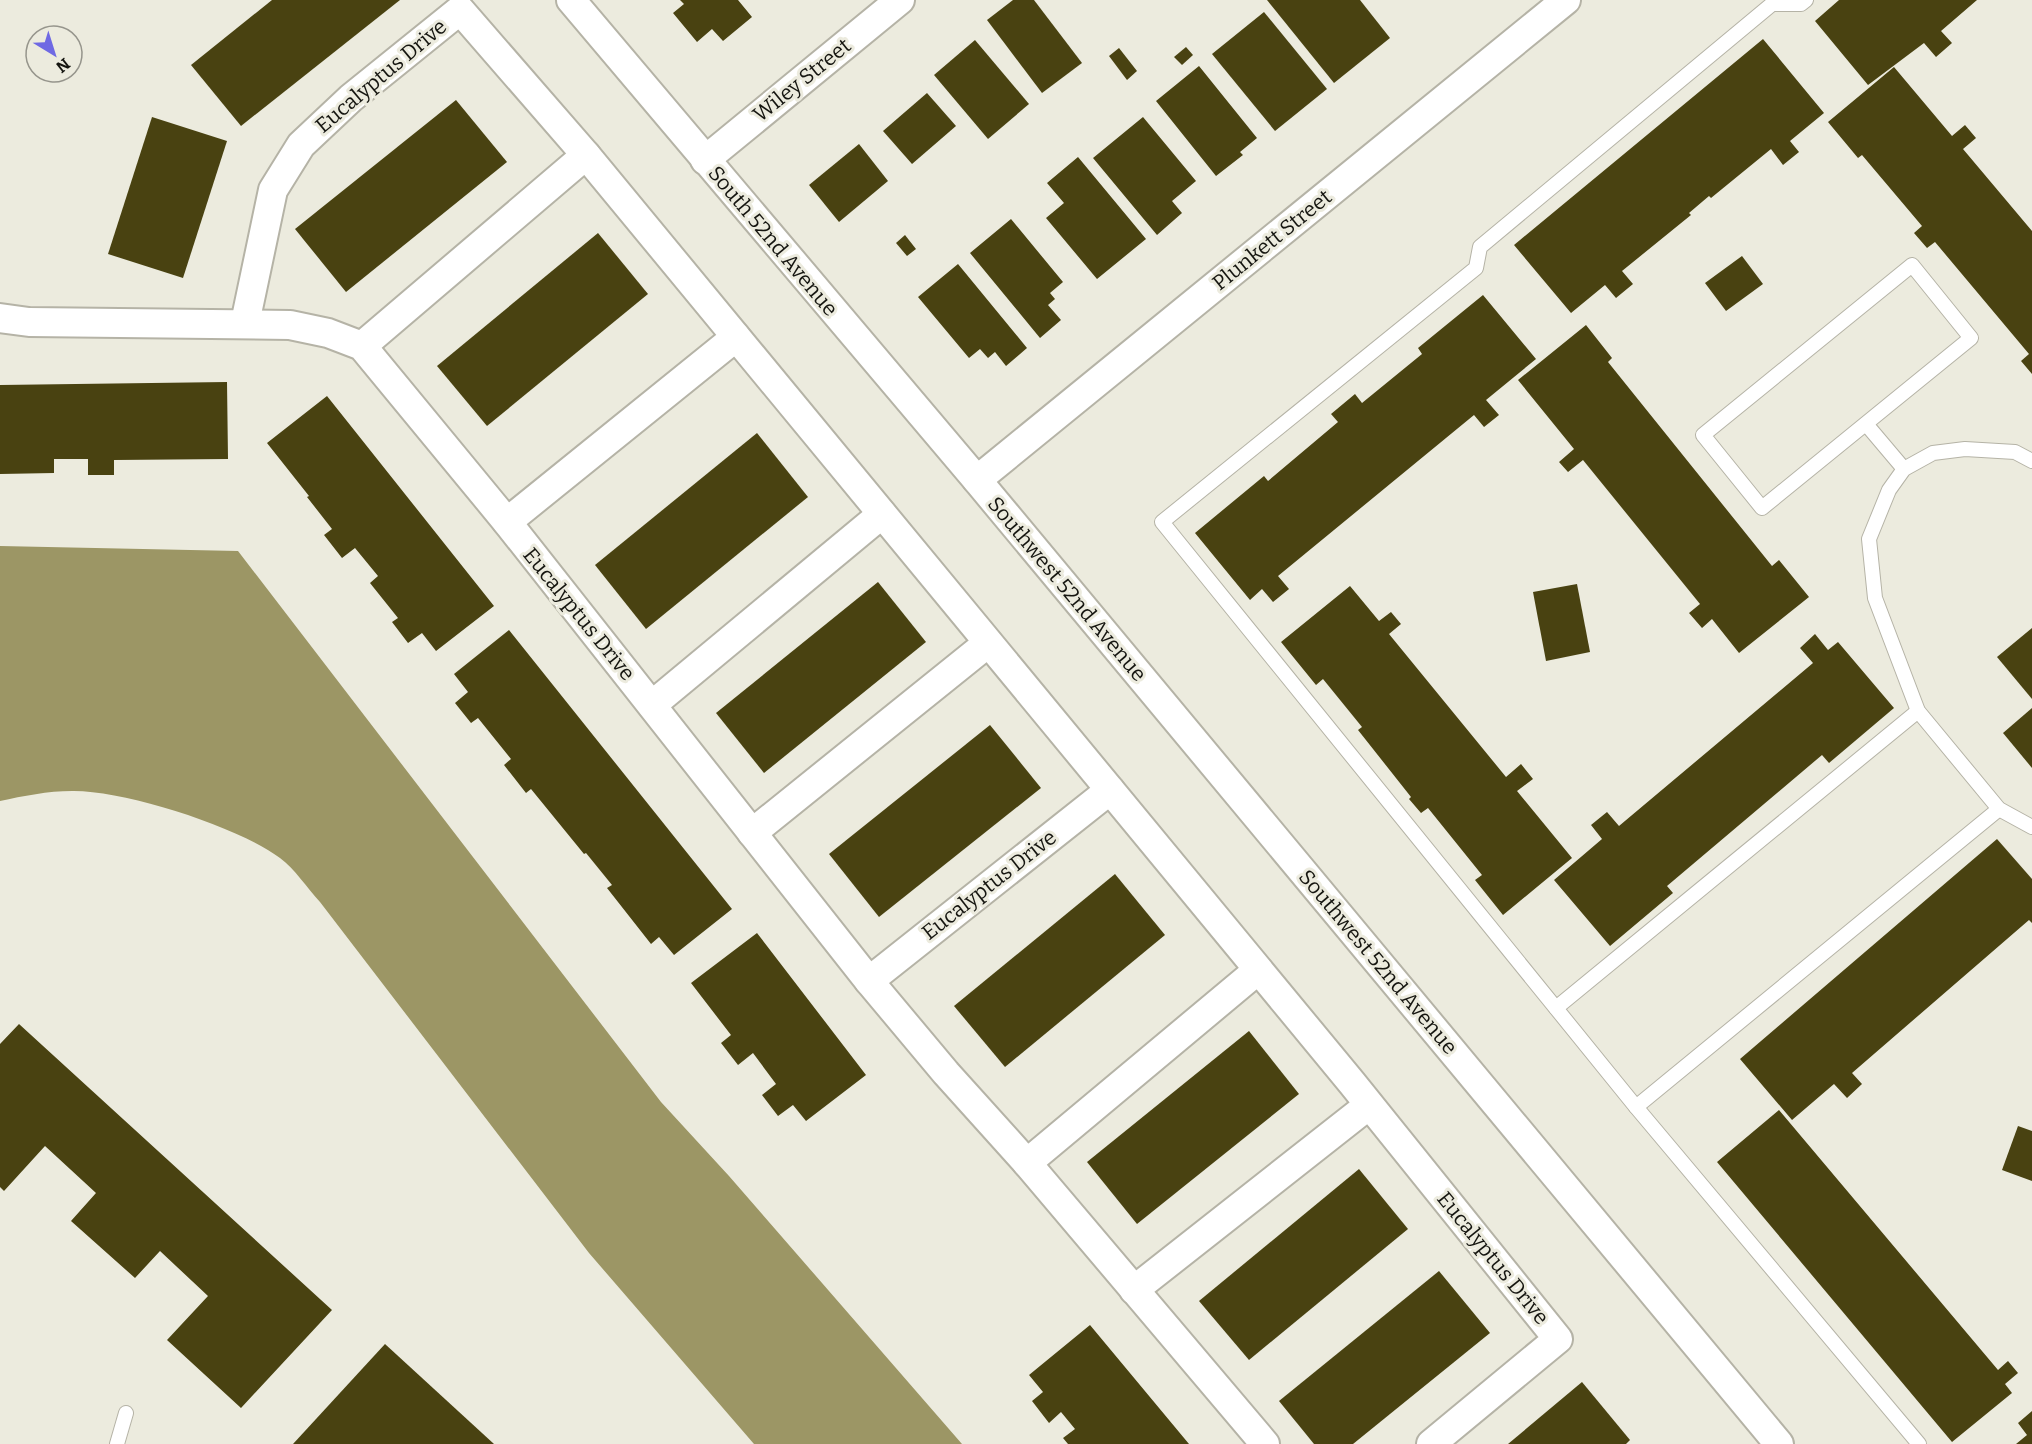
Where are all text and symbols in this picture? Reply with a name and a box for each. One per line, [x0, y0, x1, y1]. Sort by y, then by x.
street label: Eucalyptus Drive [310, 14, 452, 138]
north arrow [24, 24, 84, 84]
street label: Wiley Street [748, 32, 857, 127]
text: N [52, 54, 74, 77]
street label: South 52nd Avenue [703, 161, 843, 321]
street label: Plunkett Street [1207, 184, 1337, 296]
street label: Southwest 52nd Avenue [982, 491, 1152, 687]
street label: Eucalyptus Drive [517, 542, 641, 686]
street label: Eucalyptus Drive [917, 824, 1061, 946]
street label: Southwest 52nd Avenue [1293, 864, 1463, 1060]
street label: Eucalyptus Drive [1431, 1186, 1555, 1330]

